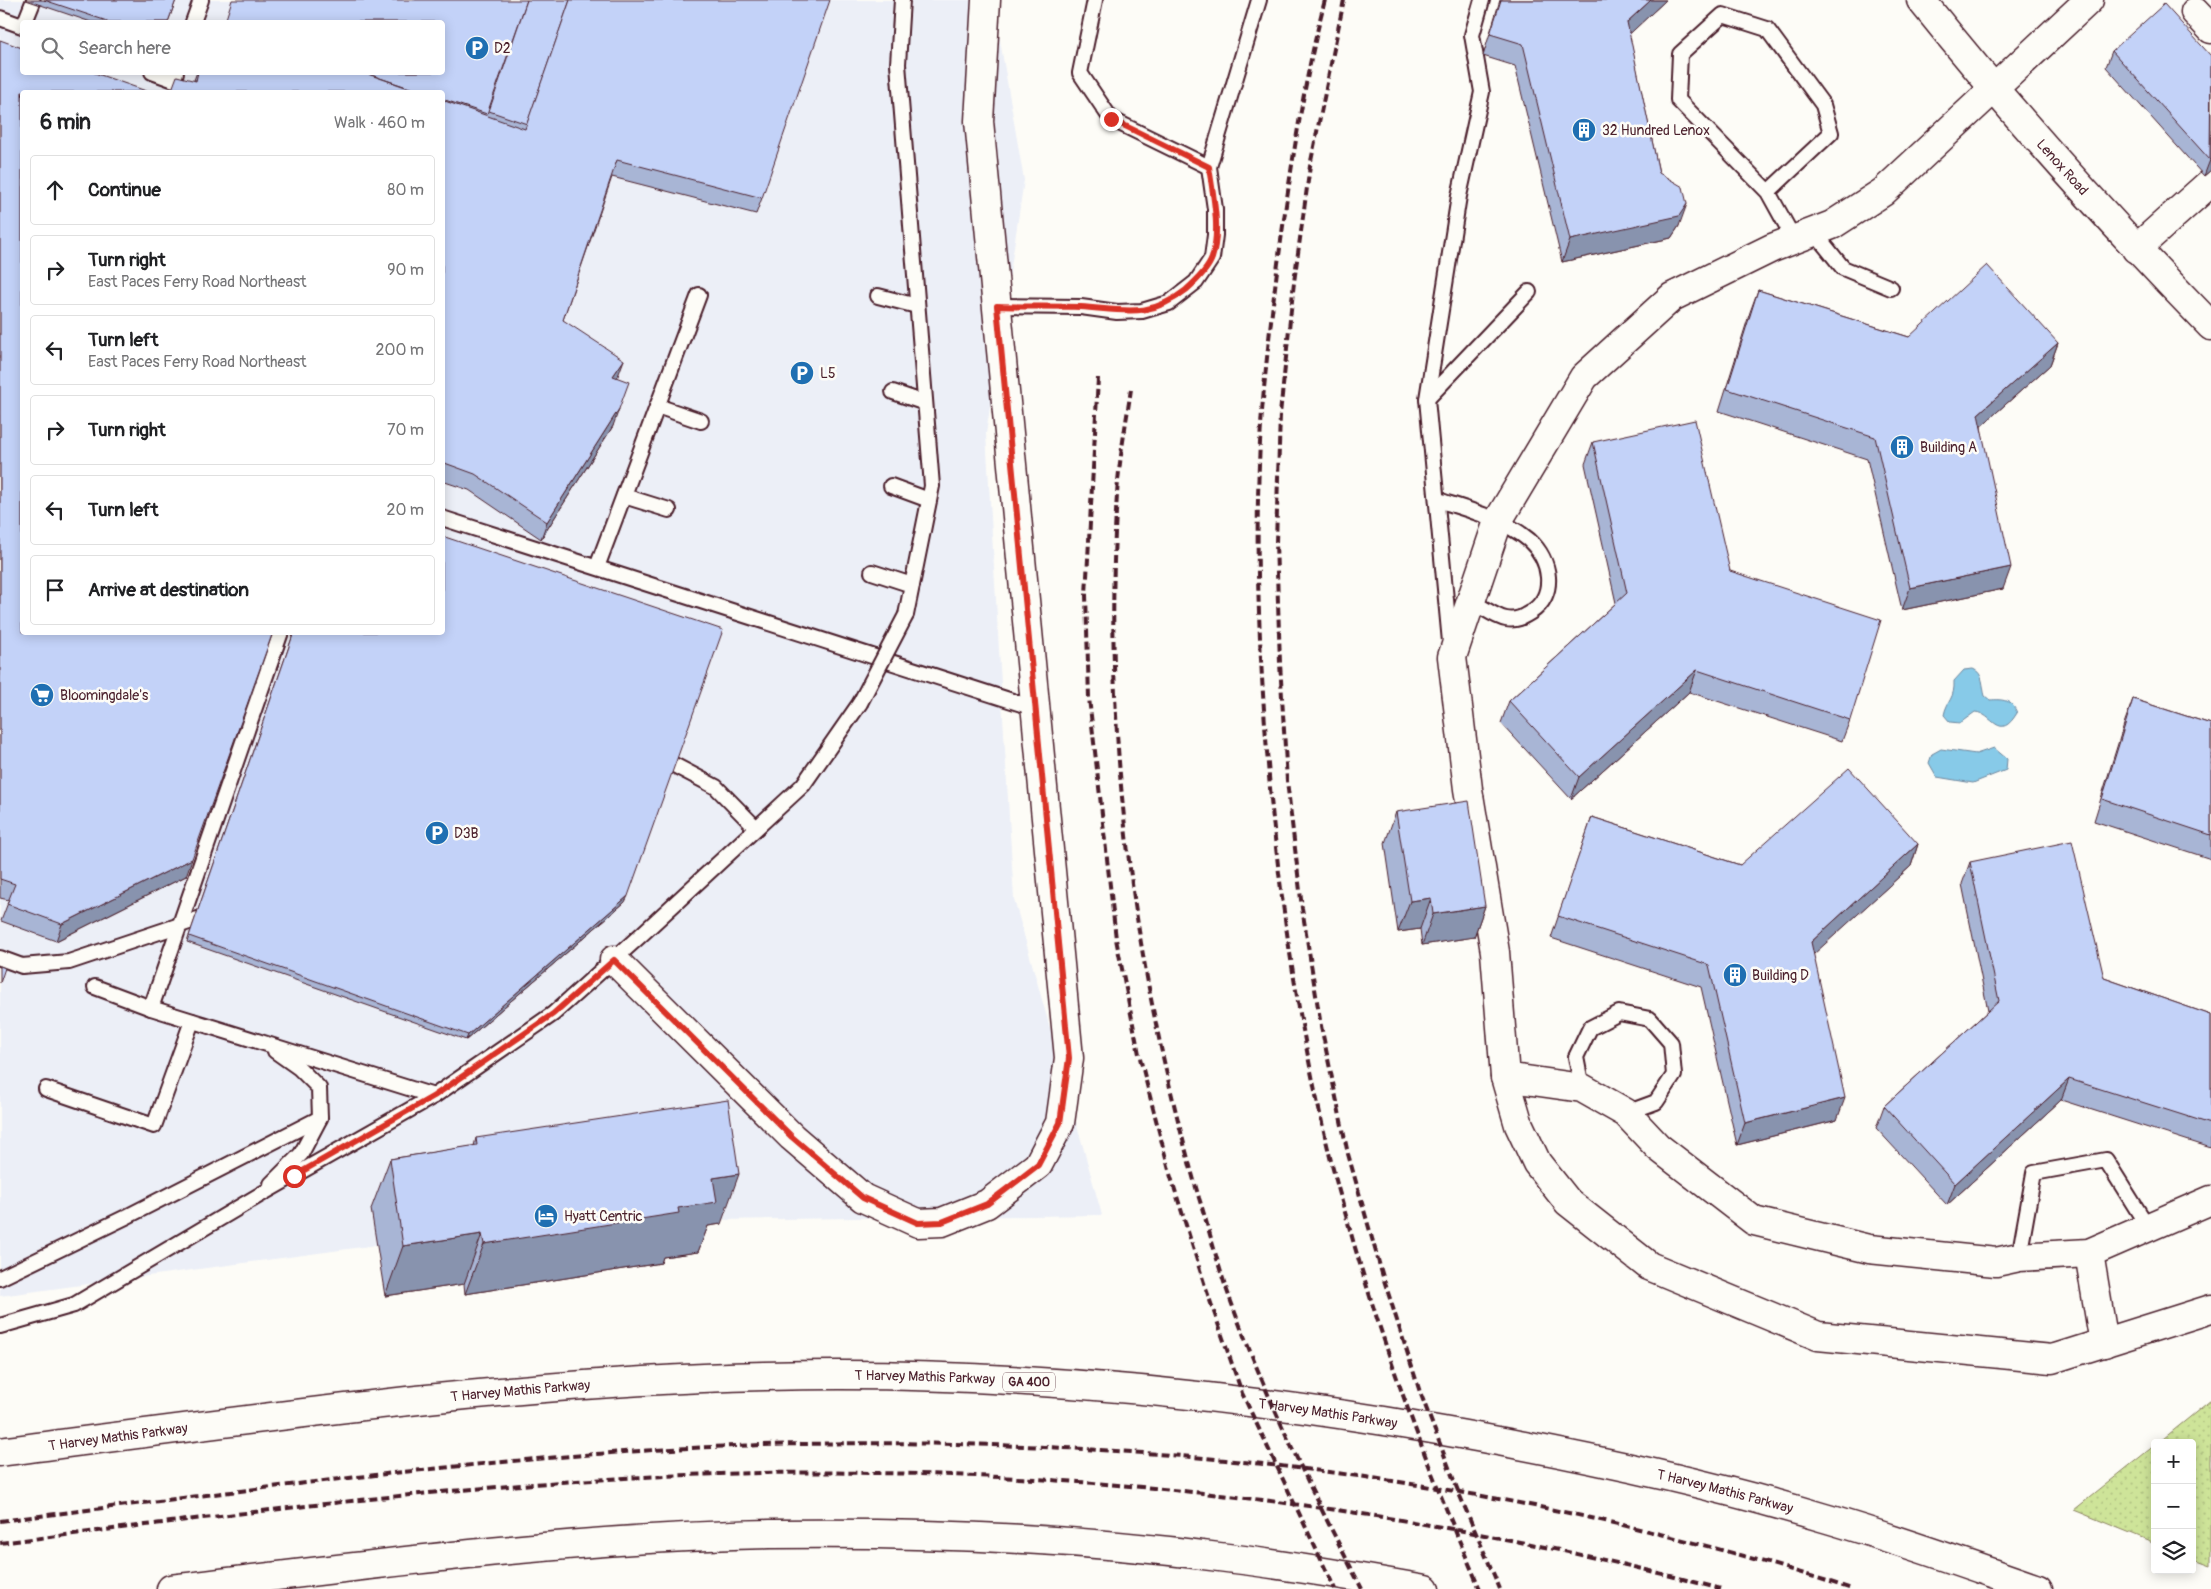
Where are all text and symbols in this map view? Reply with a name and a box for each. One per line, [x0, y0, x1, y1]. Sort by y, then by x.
search box [20, 20, 445, 75]
icon: search [38, 34, 66, 62]
parking icon: D2 [464, 35, 490, 61]
text: Search here [78, 36, 171, 60]
place label: D2 [494, 40, 511, 57]
route end [1100, 108, 1123, 131]
text: 6 min [40, 109, 91, 136]
text: Walk · 460 m [334, 113, 425, 133]
building icon: 32 Hundred Lenox [1571, 117, 1597, 143]
place label: 32 Hundred Lenox [1602, 122, 1710, 139]
street label: Lenox Road [2033, 136, 2092, 199]
icon: ahead [41, 176, 69, 204]
text: Continue [88, 178, 161, 202]
text: 80 m [387, 180, 424, 200]
text: Turn right [88, 248, 166, 272]
icon: right [41, 256, 69, 284]
text: 90 m [387, 260, 424, 280]
text: East Paces Ferry Road Northeast [88, 272, 306, 292]
text: Turn left [88, 328, 158, 352]
icon: left [41, 336, 69, 364]
text: 200 m [376, 340, 424, 360]
text: East Paces Ferry Road Northeast [88, 352, 306, 372]
parking icon: L5 [789, 360, 815, 386]
place label: L5 [820, 365, 835, 382]
icon: right [41, 416, 69, 444]
text: Turn right [88, 418, 166, 442]
text: 70 m [387, 420, 424, 440]
building icon: Building A [1889, 434, 1915, 460]
place label: Building A [1920, 439, 1977, 456]
icon: left [41, 496, 69, 524]
text: Turn left [88, 498, 158, 522]
text: 20 m [386, 500, 424, 520]
icon: arrive [41, 576, 69, 604]
text: Arrive at destination [88, 578, 249, 602]
supermarket icon: Bloomingdale's [29, 682, 55, 708]
place label: Bloomingdale's [60, 687, 149, 704]
parking icon: D3B [424, 820, 450, 846]
place label: D3B [454, 825, 479, 842]
building icon: Building D [1722, 962, 1748, 988]
place label: Building D [1752, 967, 1809, 984]
route start [283, 1165, 306, 1188]
hotel icon: Hyatt Centric [533, 1203, 559, 1229]
place label: Hyatt Centric [564, 1208, 643, 1225]
street label: T Harvey Mathis Parkway [855, 1367, 995, 1388]
road number: GA 400 [1003, 1372, 1055, 1391]
street label: T Harvey Mathis Parkway [450, 1377, 591, 1406]
street label: T Harvey Mathis Parkway [1257, 1395, 1399, 1432]
street label: T Harvey Mathis Parkway [47, 1419, 189, 1455]
map controls [2151, 1439, 2196, 1574]
button: + [2151, 1439, 2196, 1484]
street label: T Harvey Mathis Parkway [1655, 1466, 1795, 1517]
button: − [2151, 1484, 2196, 1529]
button: layers [2151, 1529, 2196, 1574]

